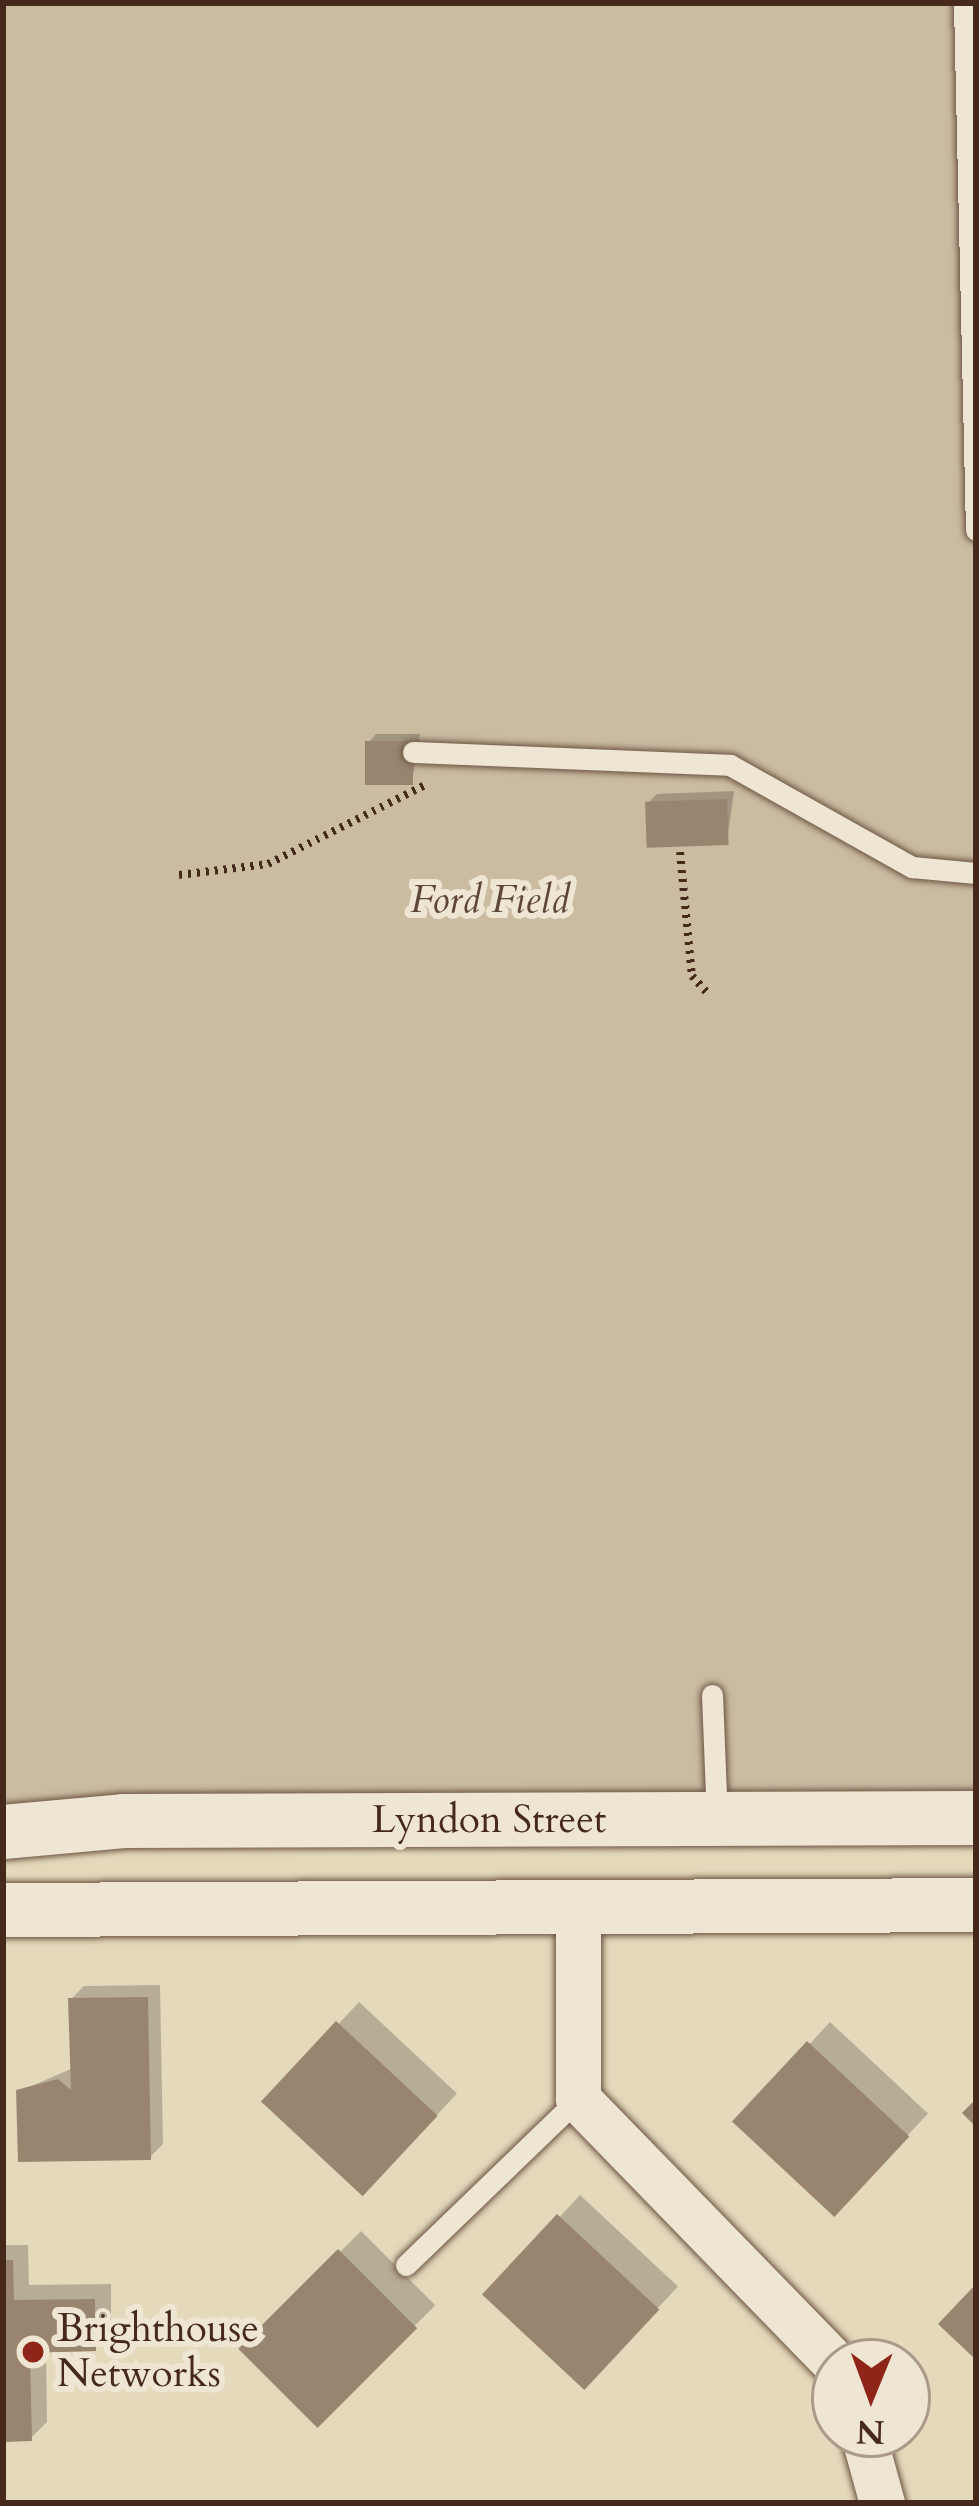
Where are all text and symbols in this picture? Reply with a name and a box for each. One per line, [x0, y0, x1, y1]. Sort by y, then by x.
park label: Ford Field [410, 877, 570, 923]
street label: Lyndon Street [372, 1797, 606, 1843]
place label: Brighthouse Networks [57, 2307, 259, 2398]
north arrow [811, 2338, 931, 2458]
marker: Brighthouse Networks [20, 2339, 46, 2365]
text: N [856, 2409, 885, 2454]

